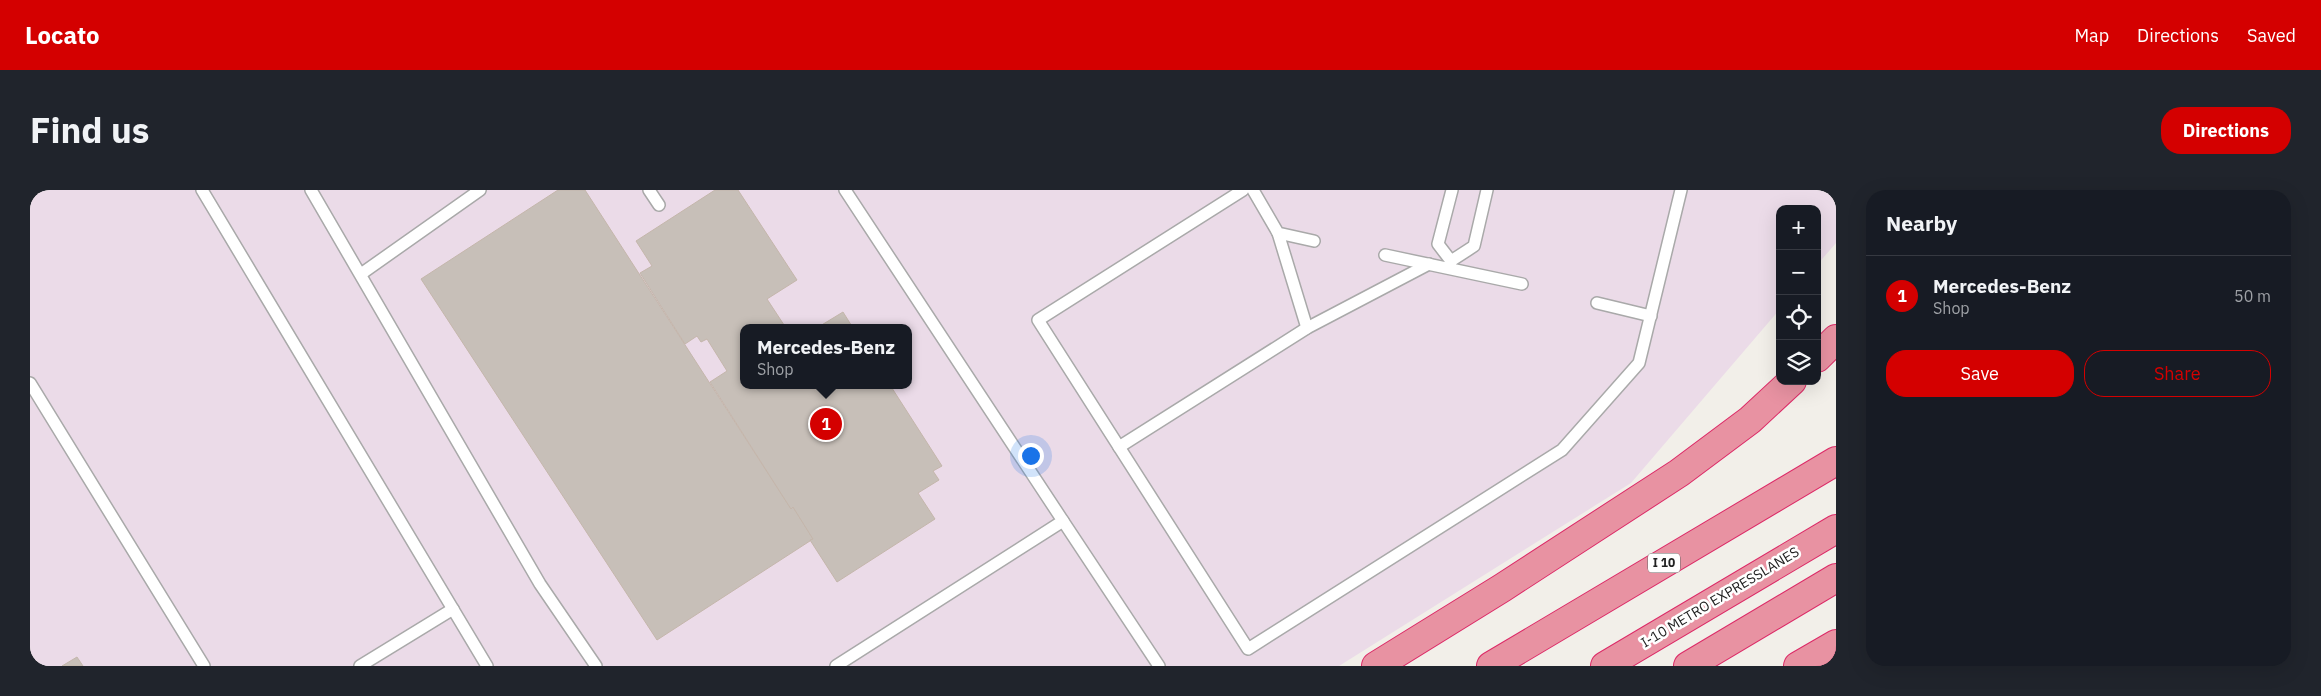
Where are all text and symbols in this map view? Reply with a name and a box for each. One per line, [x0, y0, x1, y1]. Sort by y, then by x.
text: Locato [25, 19, 100, 51]
text: Map [2074, 24, 2109, 47]
text: Directions [2137, 24, 2219, 47]
text: Saved [2247, 24, 2296, 47]
text: Find us [30, 107, 149, 153]
button: Directions [2161, 107, 2291, 154]
map controls [1776, 205, 1821, 385]
button: + [1776, 205, 1821, 250]
text: Nearby [1886, 209, 1957, 237]
button: − [1776, 250, 1821, 295]
text: Mercedes-Benz [1933, 274, 2071, 298]
text: 1 [1897, 286, 1907, 306]
text: 50 m [2234, 286, 2271, 306]
button: locate [1776, 295, 1821, 340]
text: Shop [1933, 298, 1970, 318]
popup [740, 324, 912, 389]
text: Mercedes-Benz [757, 335, 895, 359]
button: layers [1776, 340, 1821, 385]
button: Save [1886, 350, 2074, 397]
button: Share [2084, 350, 2271, 397]
text: Shop [757, 359, 794, 379]
pin: 1 [810, 405, 842, 443]
your location [1018, 443, 1044, 469]
street label: I-10 METRO EXPRESSLANES [1638, 543, 1802, 651]
road number: I 10 [1648, 553, 1680, 572]

